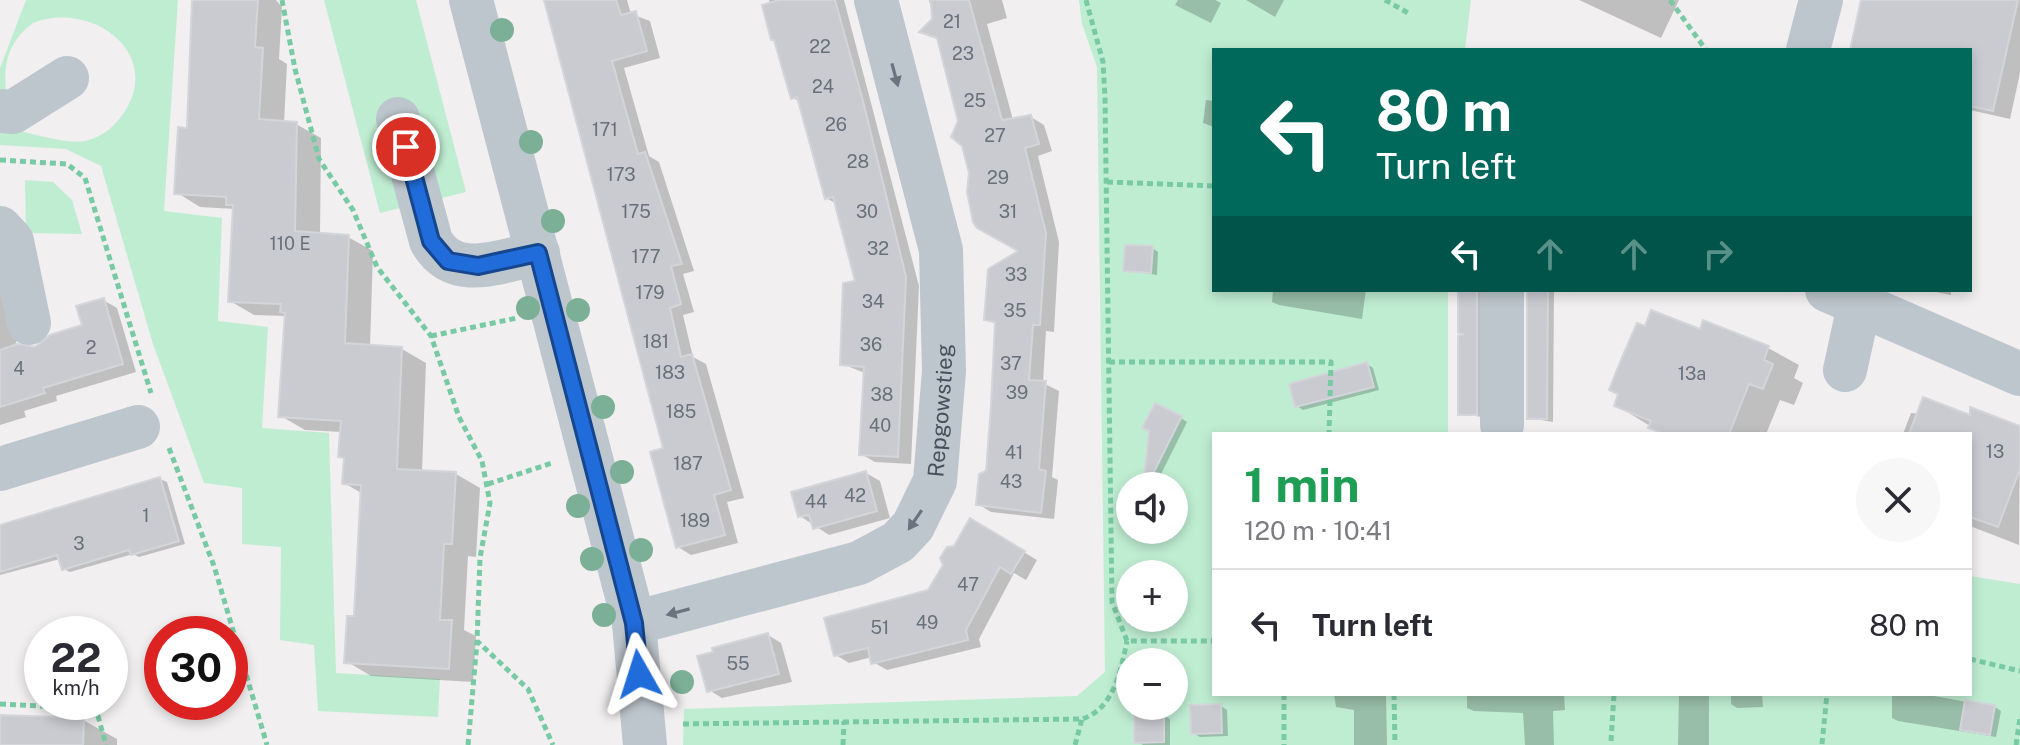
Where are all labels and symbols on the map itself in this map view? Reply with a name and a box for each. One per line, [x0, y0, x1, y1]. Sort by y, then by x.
house number: 21 [943, 11, 961, 32]
house number: 22 [809, 36, 831, 57]
house number: 23 [952, 43, 974, 64]
one-way arrow [890, 63, 902, 88]
house number: 24 [812, 76, 834, 97]
house number: 25 [964, 90, 986, 111]
pin [372, 113, 440, 181]
house number: 26 [825, 114, 847, 135]
house number: 171 [592, 119, 618, 140]
house number: 27 [984, 125, 1006, 146]
house number: 28 [847, 151, 869, 172]
house number: 173 [606, 164, 636, 185]
house number: 29 [987, 167, 1009, 188]
house number: 175 [621, 201, 651, 222]
house number: 30 [856, 201, 878, 222]
house number: 31 [999, 201, 1017, 222]
house number: 110 E [269, 233, 311, 254]
house number: 32 [867, 238, 889, 259]
house number: 177 [631, 246, 661, 267]
house number: 33 [1005, 264, 1027, 285]
house number: 179 [635, 282, 665, 303]
house number: 34 [862, 291, 884, 312]
house number: 35 [1004, 300, 1026, 321]
house number: 181 [643, 331, 669, 352]
house number: 36 [860, 334, 882, 355]
house number: 2 [86, 337, 96, 358]
street label: Repgowstieg [922, 343, 957, 478]
house number: 37 [1000, 353, 1022, 374]
house number: 4 [13, 358, 25, 379]
house number: 183 [655, 362, 685, 383]
house number: 13a [1678, 363, 1706, 384]
house number: 39 [1006, 382, 1028, 403]
house number: 38 [871, 384, 893, 405]
house number: 185 [666, 401, 696, 422]
house number: 40 [869, 415, 891, 436]
house number: 13 [1986, 441, 2004, 462]
house number: 41 [1005, 442, 1023, 463]
house number: 187 [673, 453, 703, 474]
house number: 43 [1000, 471, 1022, 492]
house number: 42 [844, 485, 866, 506]
house number: 44 [805, 491, 827, 512]
house number: 1 [142, 505, 150, 526]
one-way arrow [909, 509, 923, 531]
house number: 189 [680, 510, 710, 531]
house number: 3 [73, 533, 85, 554]
house number: 47 [957, 574, 979, 595]
one-way arrow [665, 606, 690, 618]
house number: 49 [916, 612, 938, 633]
speed limit sign: 30 [144, 616, 248, 720]
house number: 51 [871, 617, 889, 638]
position arrow [597, 632, 681, 716]
house number: 55 [726, 653, 750, 674]

